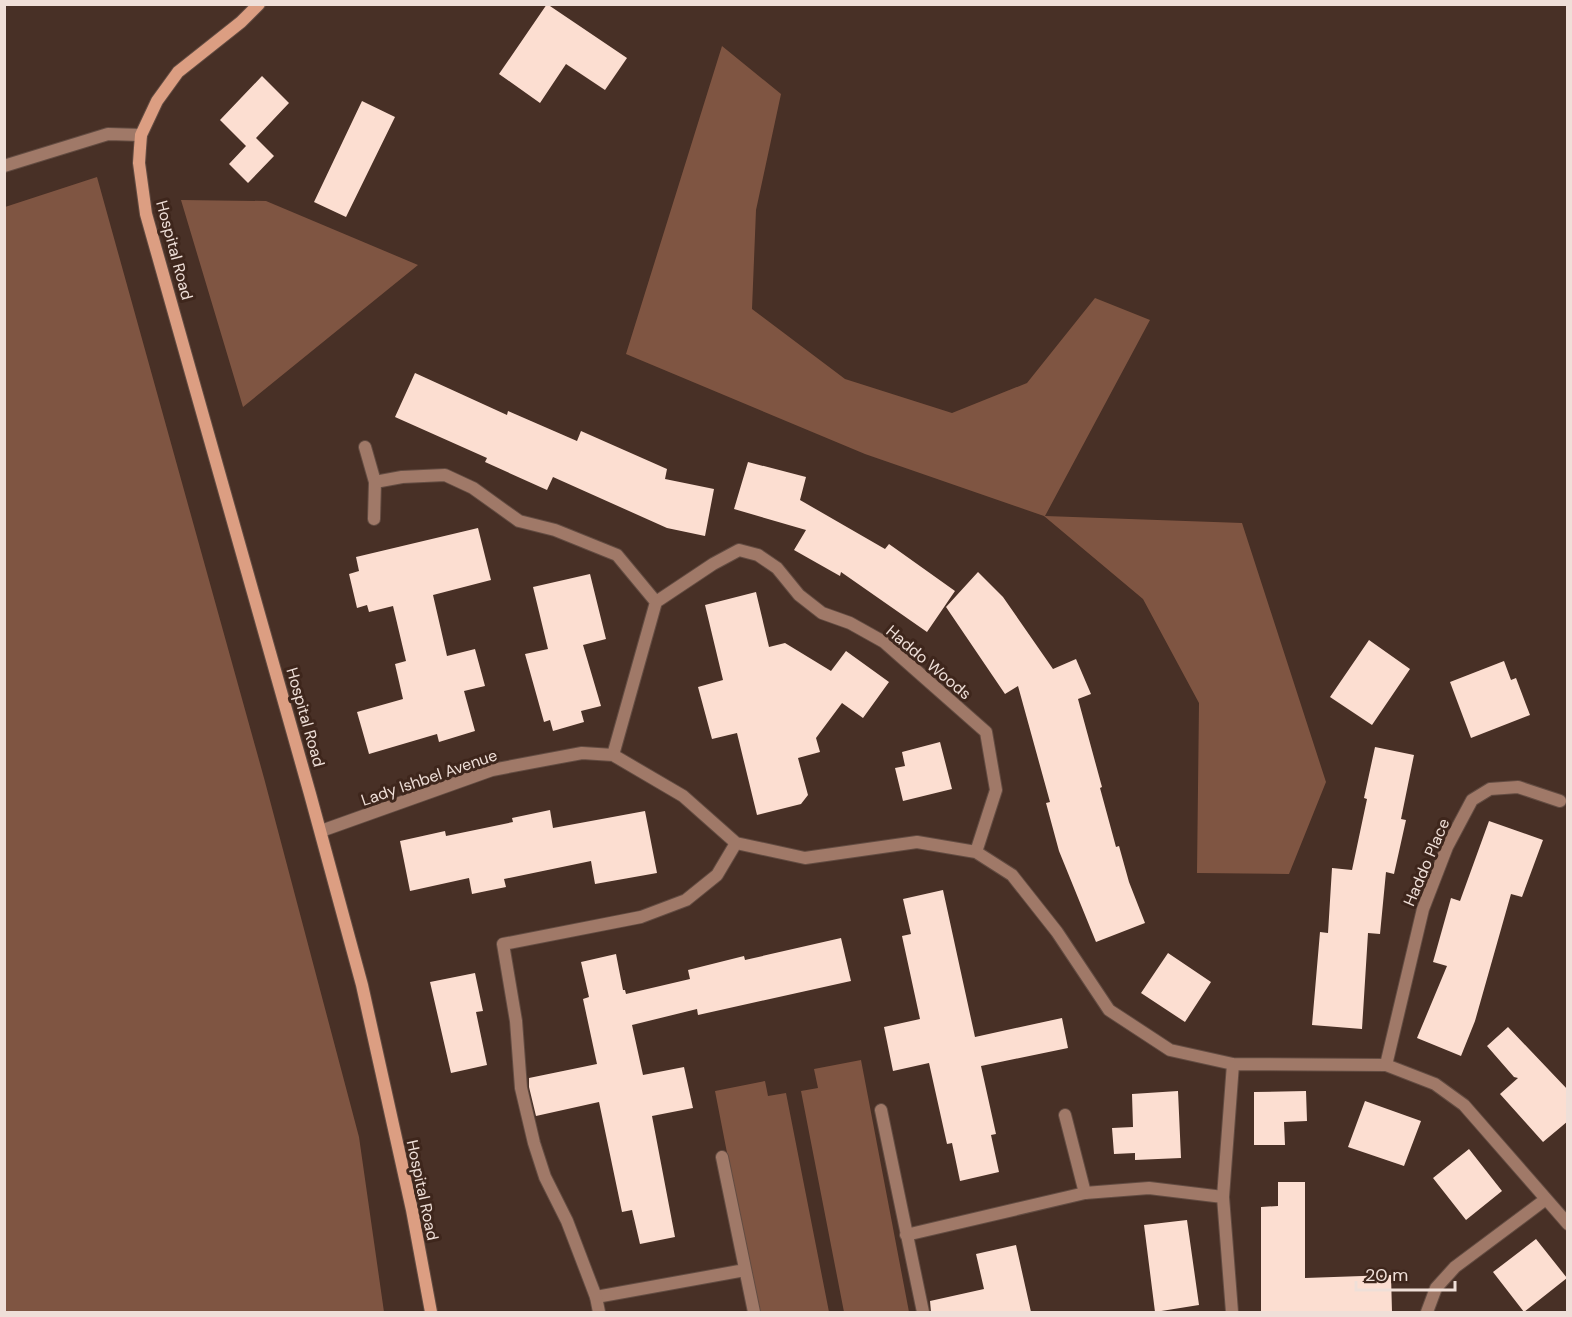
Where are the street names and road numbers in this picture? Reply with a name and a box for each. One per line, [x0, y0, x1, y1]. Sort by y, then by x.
street label: Hospital Road [151, 198, 198, 302]
street label: Haddo Woods [882, 621, 976, 704]
street label: Hospital Road [281, 665, 330, 769]
street label: Lady Ishbel Avenue [358, 744, 500, 811]
street label: Haddo Place [1399, 815, 1454, 909]
street label: Hospital Road [402, 1138, 443, 1242]

